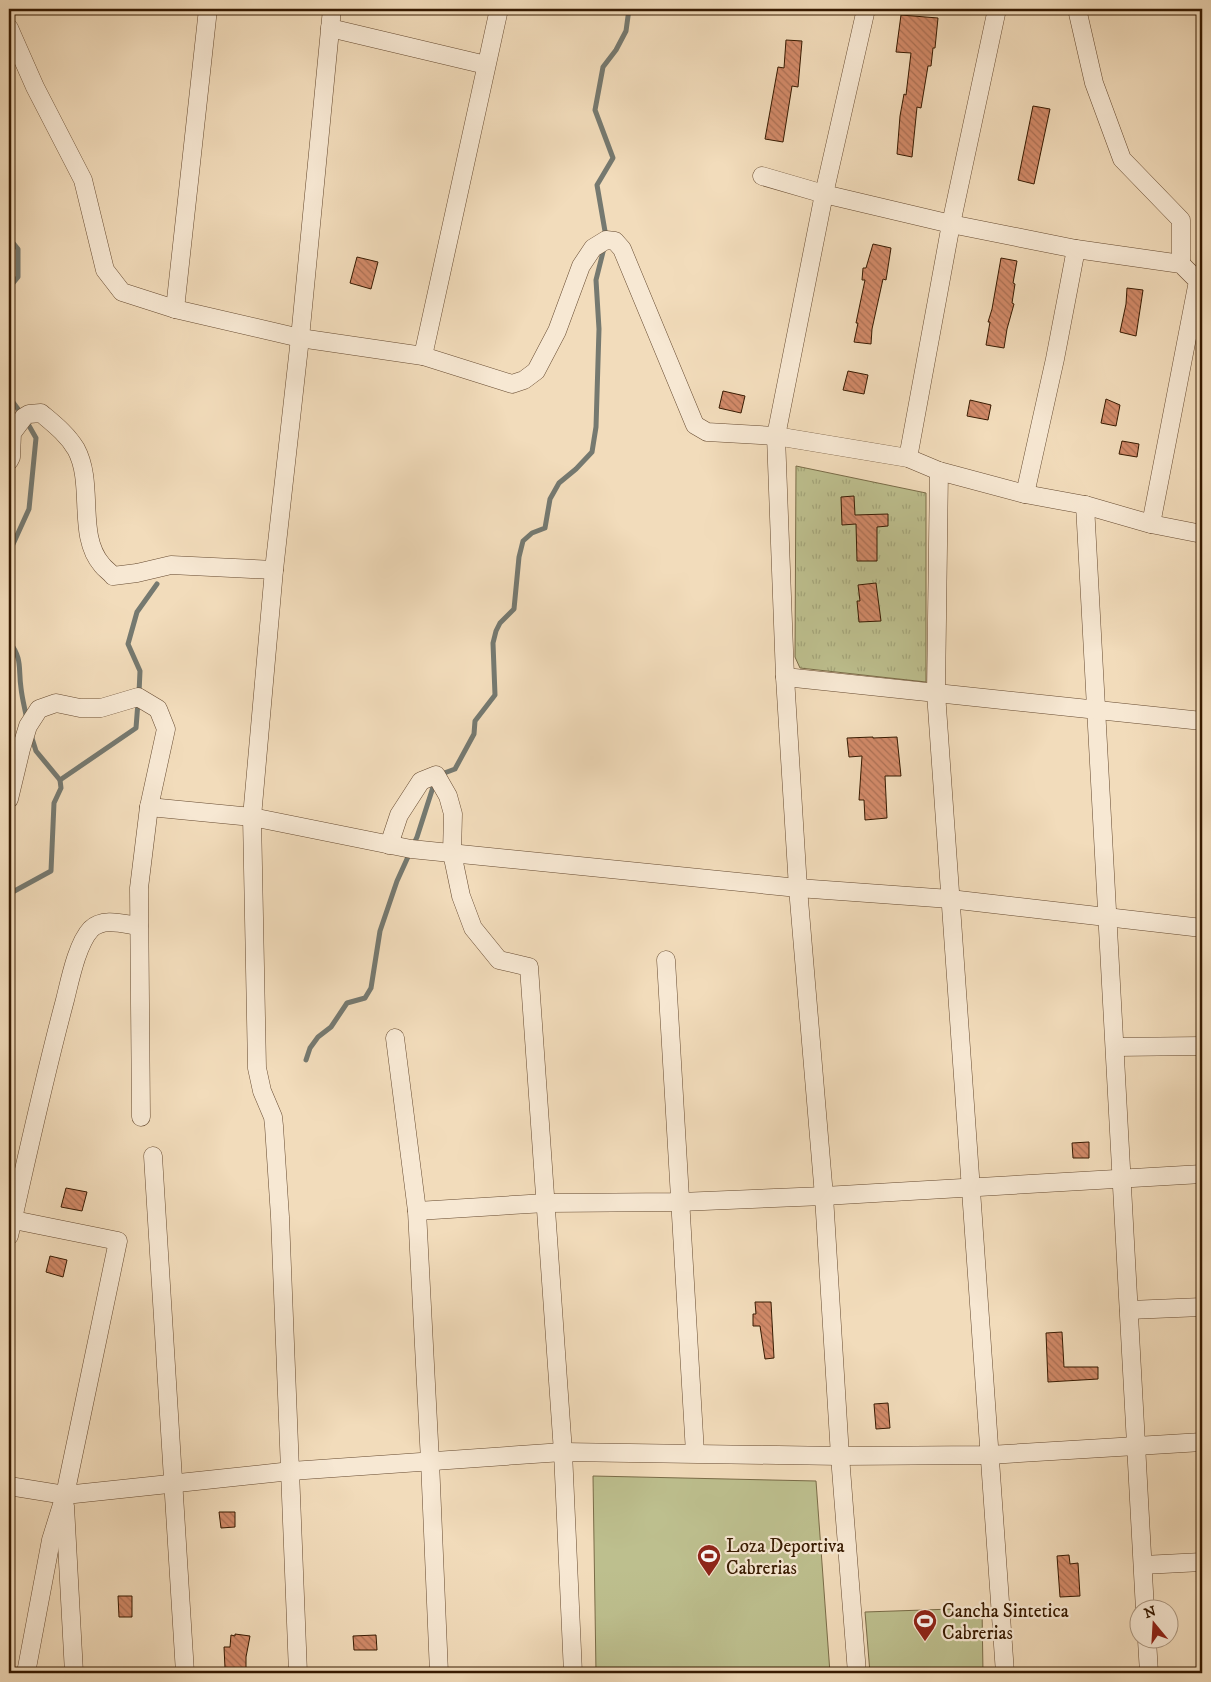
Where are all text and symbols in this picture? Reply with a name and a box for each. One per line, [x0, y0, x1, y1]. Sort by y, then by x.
place label: Loza Deportiva Cabrerias [726, 1535, 845, 1580]
sports icon: Loza Deportiva Cabrerias [696, 1543, 722, 1577]
place label: Cancha Sintetica Cabrerias [942, 1600, 1069, 1645]
north arrow [1128, 1600, 1178, 1650]
text: N [1142, 1602, 1159, 1623]
sports icon: Cancha Sintetica Cabrerias [912, 1608, 938, 1642]

